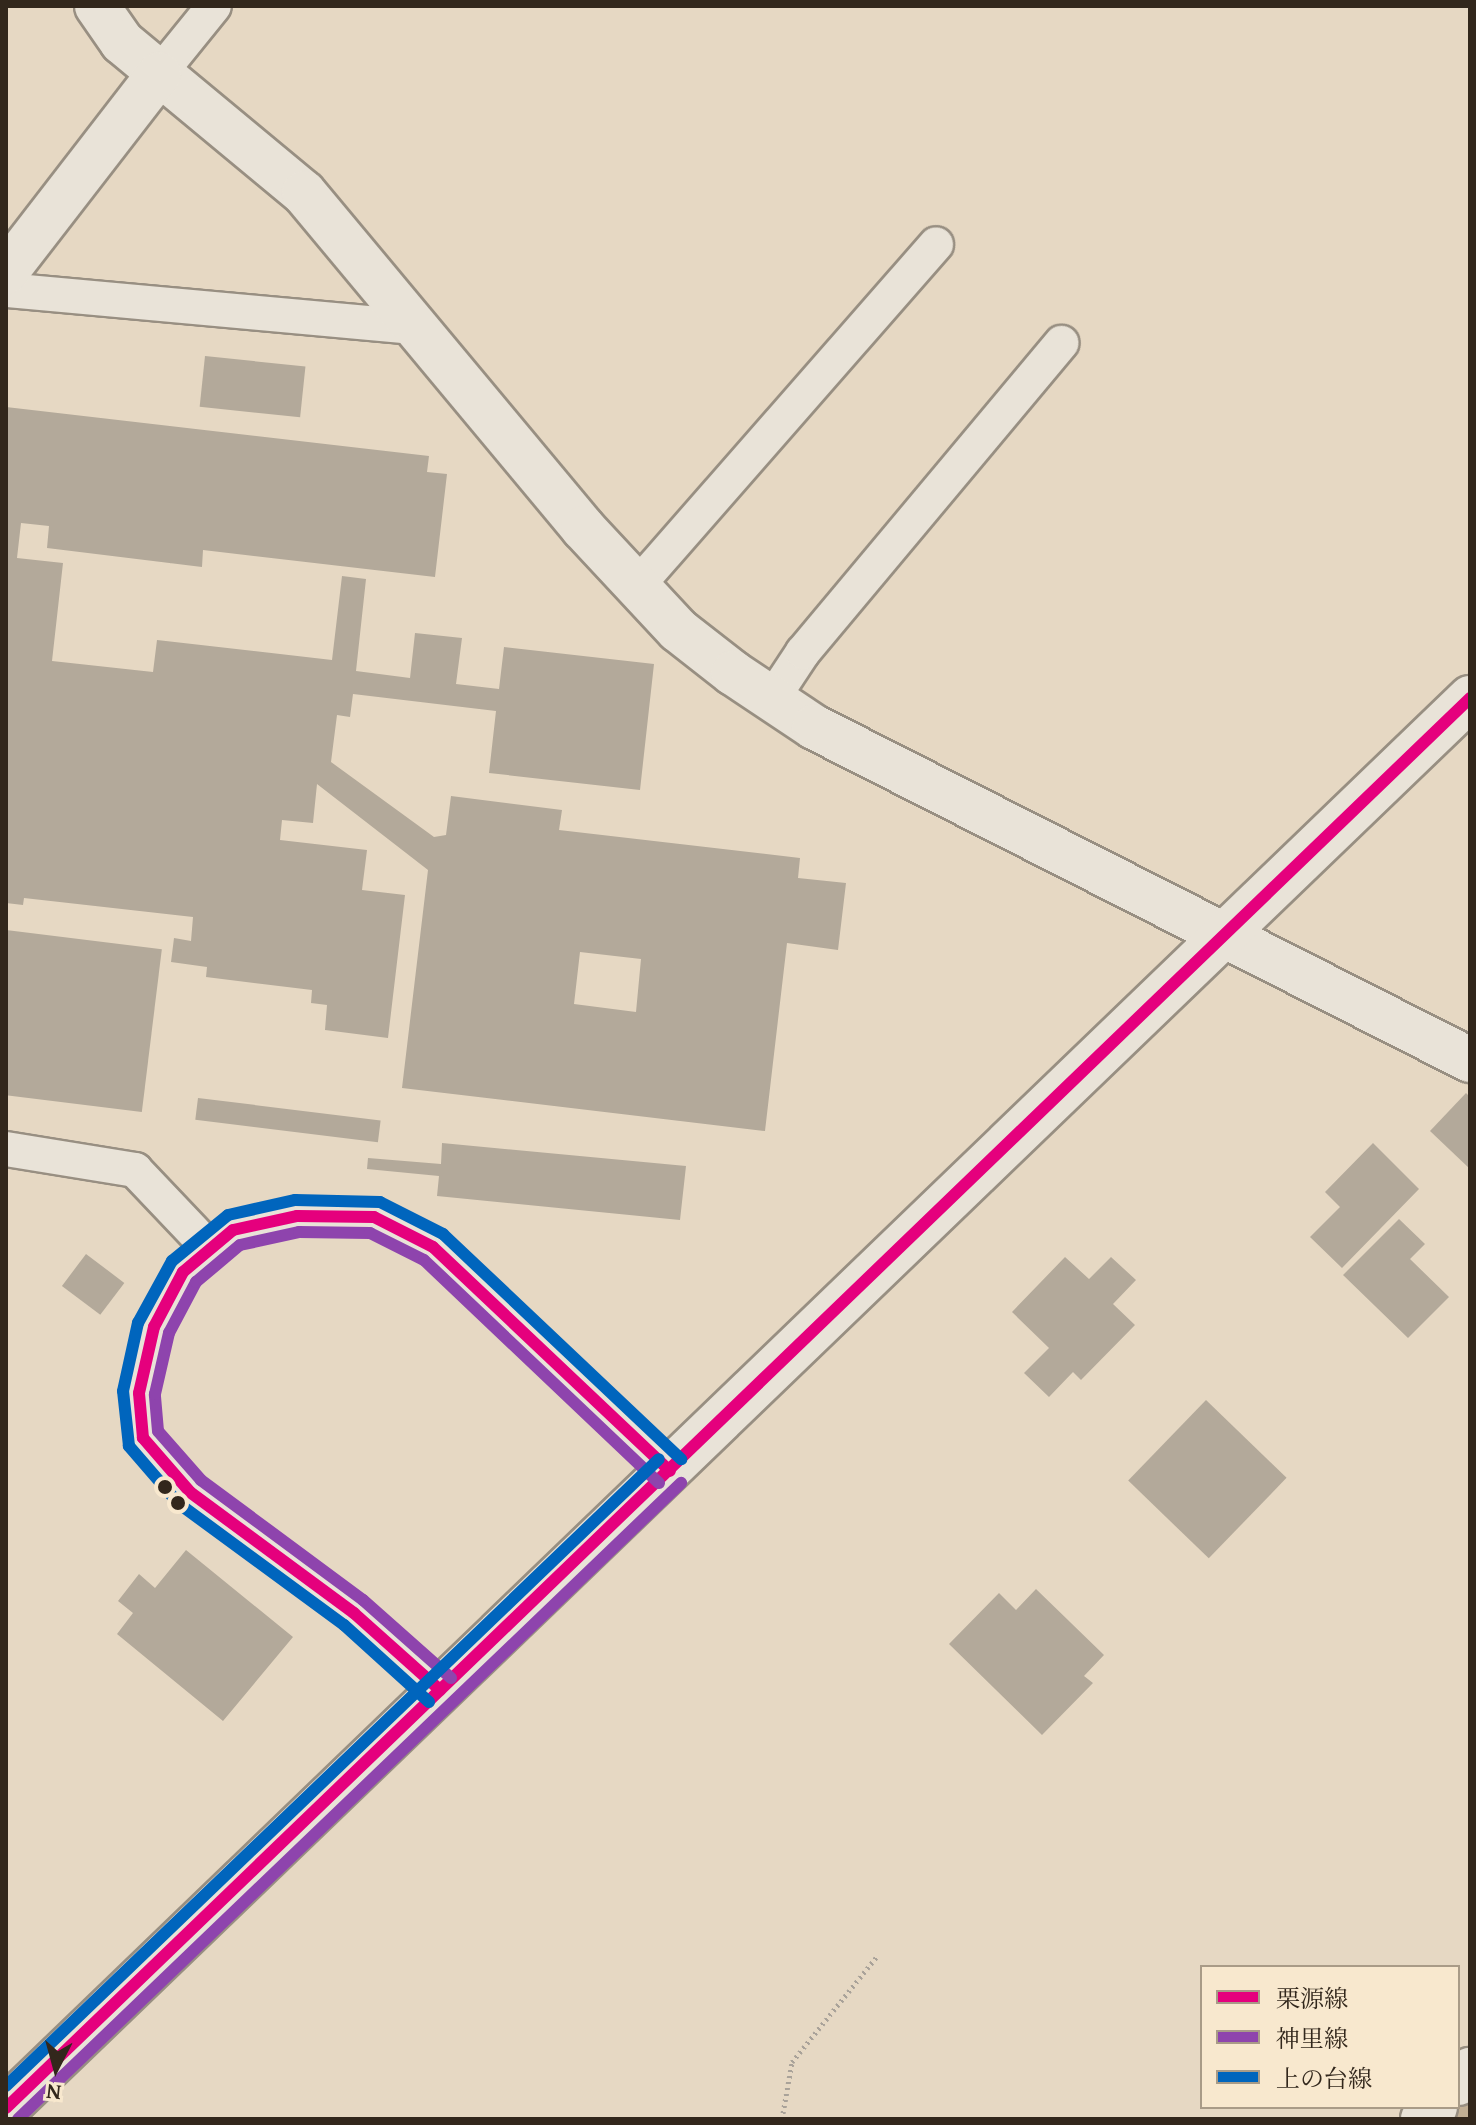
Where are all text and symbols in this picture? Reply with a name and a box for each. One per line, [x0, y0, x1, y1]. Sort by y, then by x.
unlabelled marker [157, 1479, 173, 1495]
unlabelled marker [170, 1495, 186, 1511]
legend [1200, 1965, 1460, 2109]
text: 栗源線 [1276, 1981, 1348, 2016]
text: 神里線 [1276, 2021, 1348, 2056]
north arrow [16, 2029, 96, 2109]
text: 上の台線 [1276, 2061, 1372, 2096]
text: N [44, 2076, 62, 2110]

